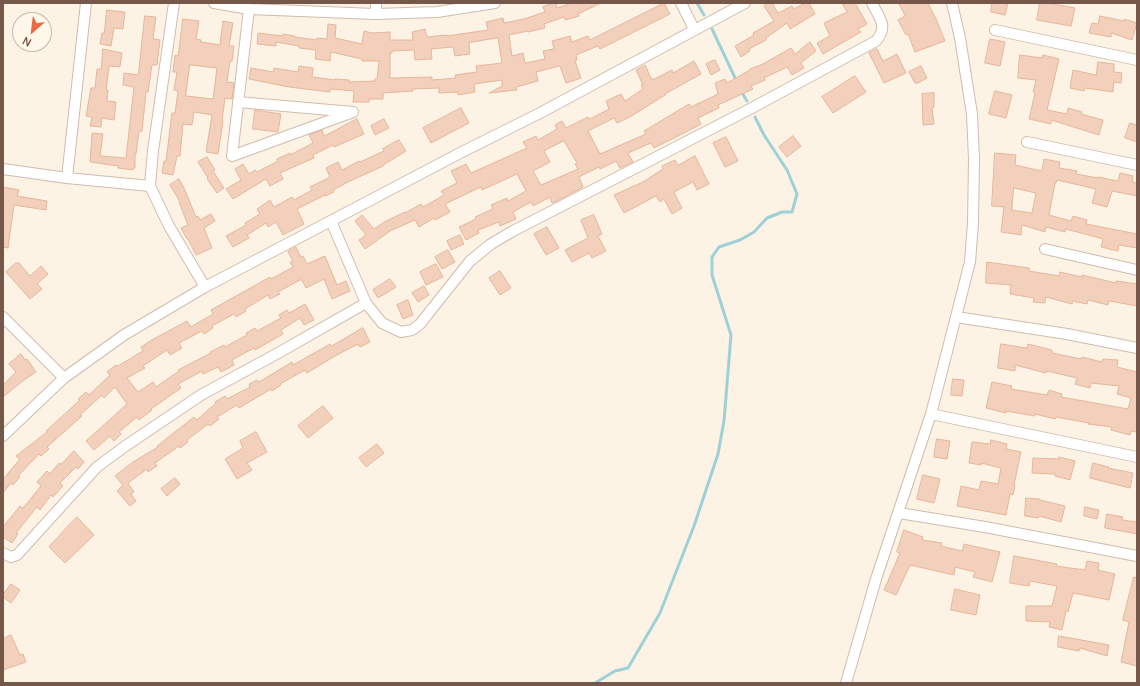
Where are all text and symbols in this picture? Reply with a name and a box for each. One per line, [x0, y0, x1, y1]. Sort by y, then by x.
north arrow [12, 12, 52, 52]
text: N [20, 34, 34, 51]

